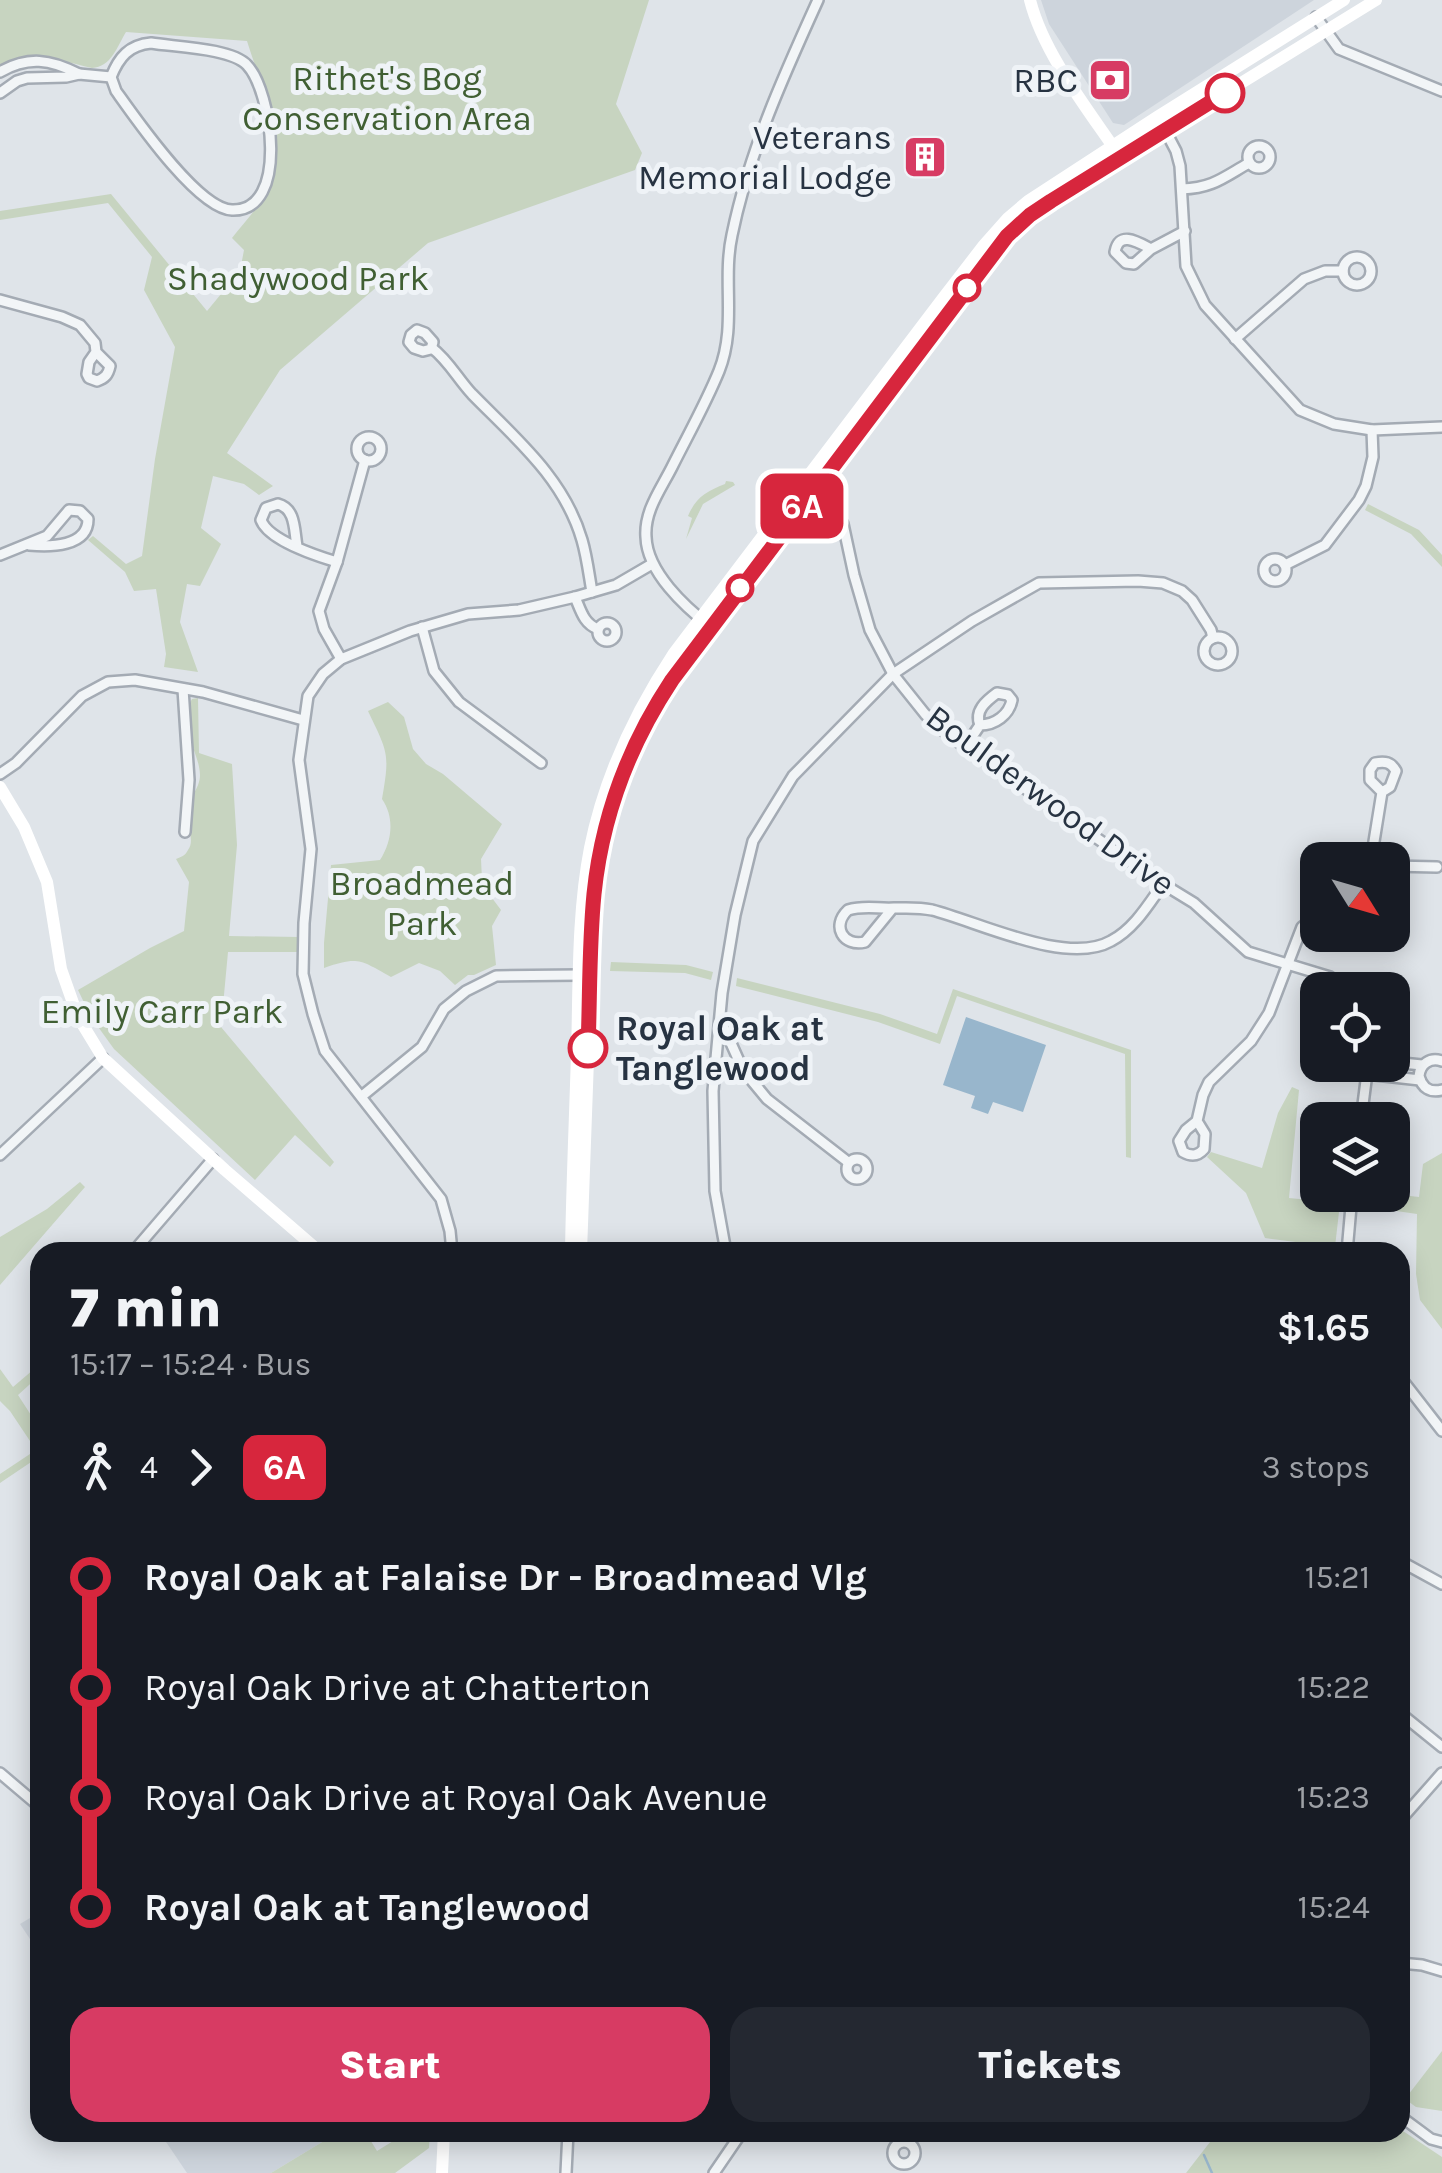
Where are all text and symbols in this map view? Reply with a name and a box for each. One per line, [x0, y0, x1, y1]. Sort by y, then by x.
bank icon: RBC [1087, 57, 1133, 103]
park label: Rithet's Bog Conservation Area [242, 58, 532, 139]
place label: RBC [1013, 60, 1078, 101]
unlabelled marker [1206, 74, 1244, 112]
place label: Veterans Memorial Lodge [638, 117, 892, 198]
building icon: Veterans Memorial Lodge [902, 134, 948, 180]
park label: Shadywood Park [167, 258, 429, 299]
unlabelled marker [954, 275, 980, 301]
line badge: 6A [757, 474, 847, 538]
text: 6A [780, 486, 824, 527]
unlabelled marker [727, 575, 753, 601]
street label: Boulderwood Drive [918, 696, 1183, 904]
north arrow [1300, 842, 1410, 952]
map controls [1300, 842, 1410, 1212]
park label: Broadmead Park [330, 863, 514, 944]
button: locate [1300, 972, 1410, 1082]
park label: Emily Carr Park [41, 991, 283, 1032]
place label: Royal Oak at Tanglewood [616, 1008, 824, 1090]
marker: Royal Oak at Tanglewood [569, 1029, 607, 1067]
button: layers [1300, 1102, 1410, 1212]
text: 7 min [70, 1276, 222, 1340]
text: $1.65 [1277, 1305, 1370, 1350]
text: 15:17 – 15:24 · Bus [70, 1346, 311, 1383]
icon: walk [70, 1440, 125, 1495]
icon: forward [173, 1440, 228, 1495]
text: 6A [263, 1447, 306, 1488]
text: 4 [140, 1449, 158, 1486]
text: 3 stops [1262, 1449, 1370, 1486]
text: Royal Oak at Falaise Dr - Broadmead Vlg [144, 1555, 867, 1600]
text: 15:21 [1305, 1559, 1370, 1596]
text: Royal Oak Drive at Chatterton [144, 1665, 651, 1710]
text: 15:22 [1297, 1669, 1370, 1706]
text: Royal Oak Drive at Royal Oak Avenue [144, 1775, 767, 1820]
text: 15:23 [1297, 1779, 1370, 1816]
text: Royal Oak at Tanglewood [144, 1885, 591, 1930]
text: 15:24 [1298, 1889, 1370, 1926]
button: Start [70, 2007, 710, 2122]
button: Tickets [730, 2007, 1370, 2122]

